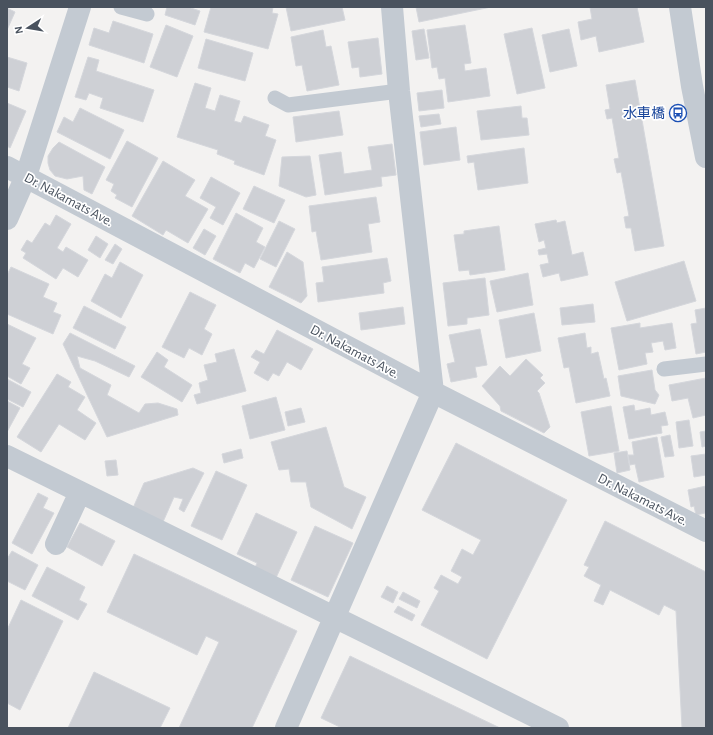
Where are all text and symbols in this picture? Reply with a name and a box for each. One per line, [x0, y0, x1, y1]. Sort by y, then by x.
north arrow [8, 8, 48, 48]
text: N [13, 25, 25, 35]
bus stop icon: 水車橋 [668, 103, 688, 123]
place label: 水車橋 [623, 106, 665, 121]
street label: Dr. Nakamats Ave. [22, 171, 115, 229]
street label: Dr. Nakamats Ave. [308, 323, 401, 381]
street label: Dr. Nakamats Ave. [595, 471, 690, 528]

